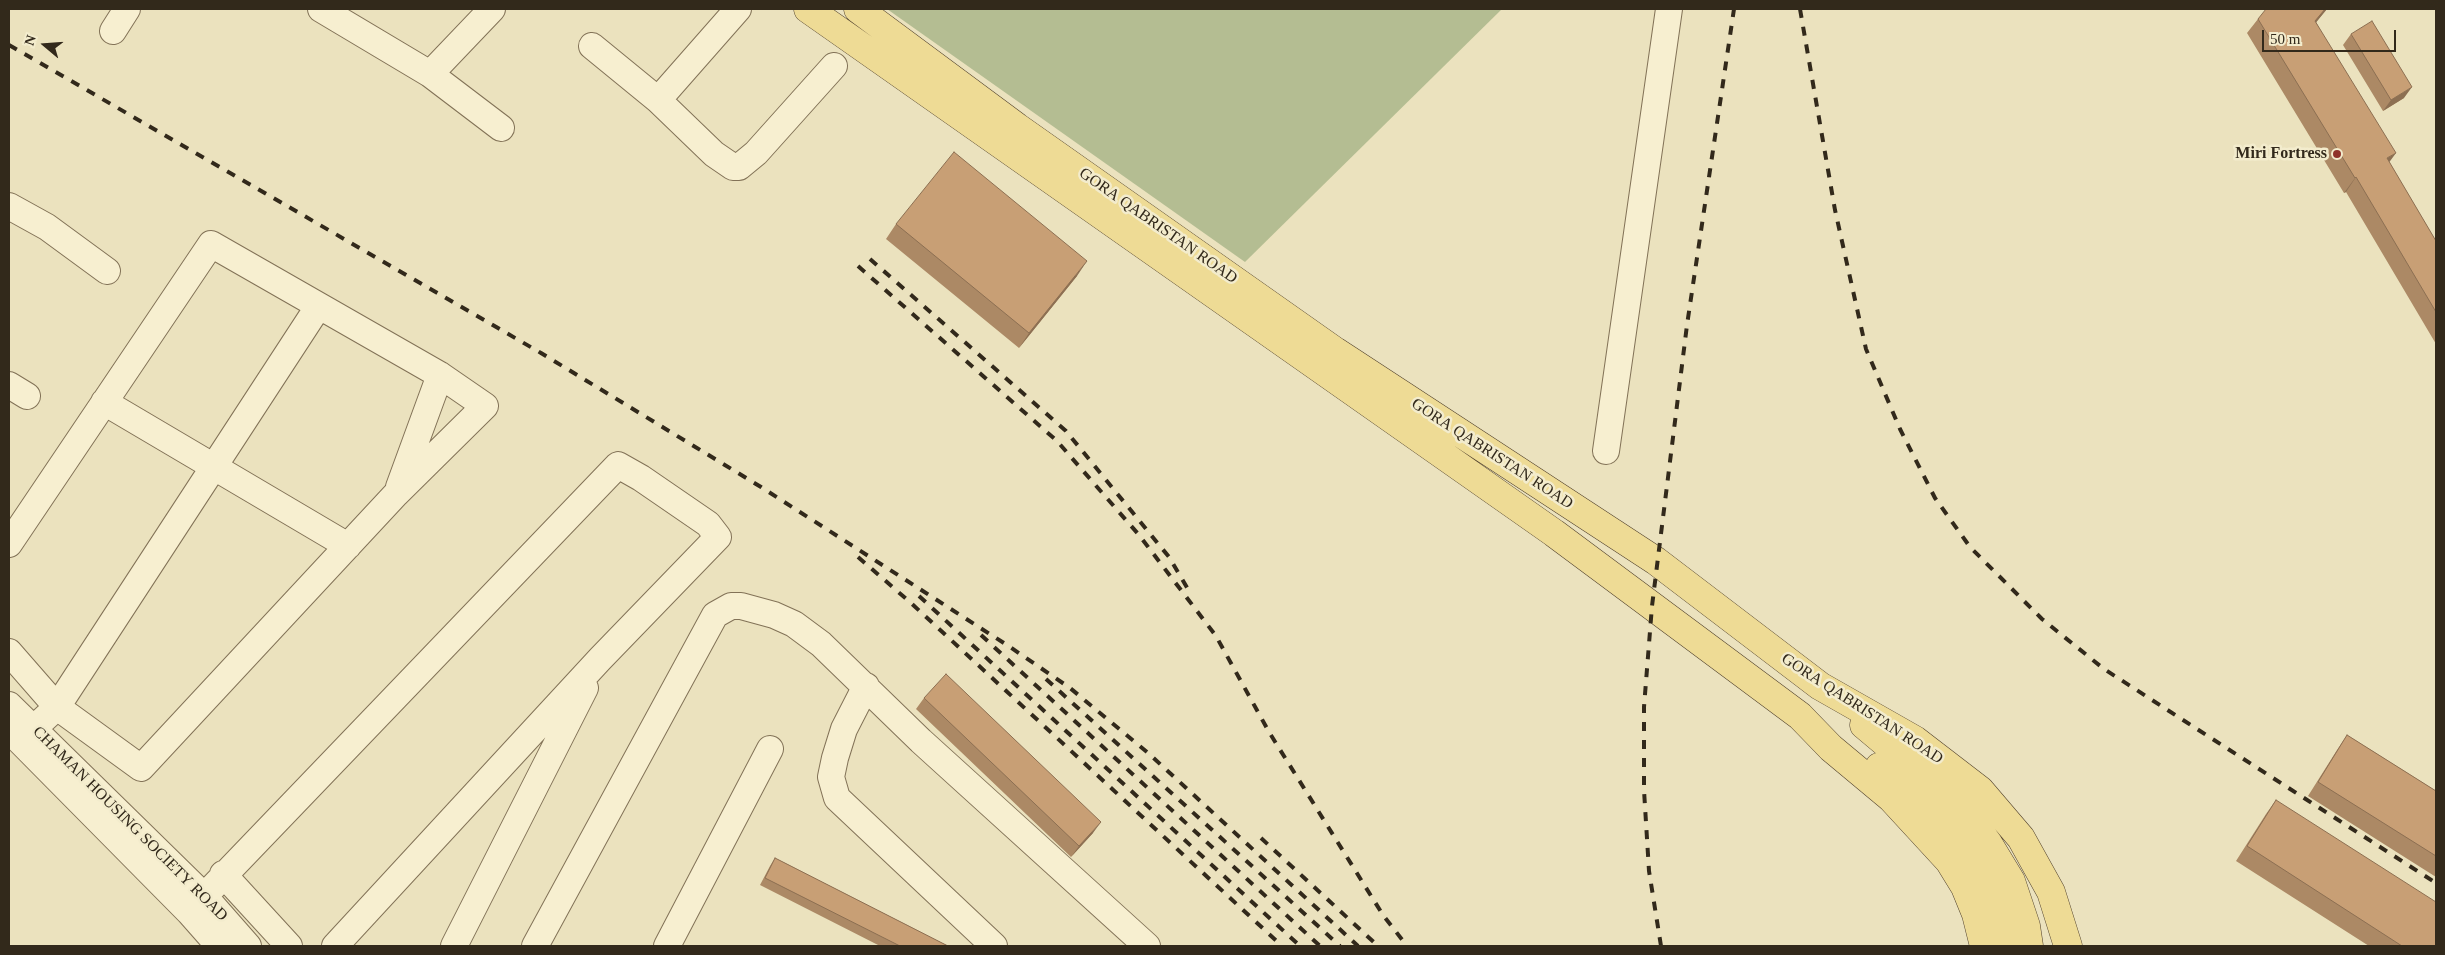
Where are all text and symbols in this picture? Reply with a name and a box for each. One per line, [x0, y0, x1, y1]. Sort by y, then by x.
north arrow [20, 20, 70, 70]
scale bar [2265, 20, 2399, 52]
text: 50 m [2270, 31, 2300, 47]
text: N [22, 33, 39, 47]
place label: Miri Fortress [2239, 144, 2327, 164]
marker: Miri Fortress [2331, 148, 2343, 160]
street label: GORA QABRISTAN ROAD [1084, 170, 1232, 282]
street label: GORA QABRISTAN ROAD [1417, 401, 1567, 507]
street label: GORA QABRISTAN ROAD [1787, 656, 1937, 762]
street label: CHAMAN HOUSING SOCIETY ROAD [40, 734, 220, 914]

